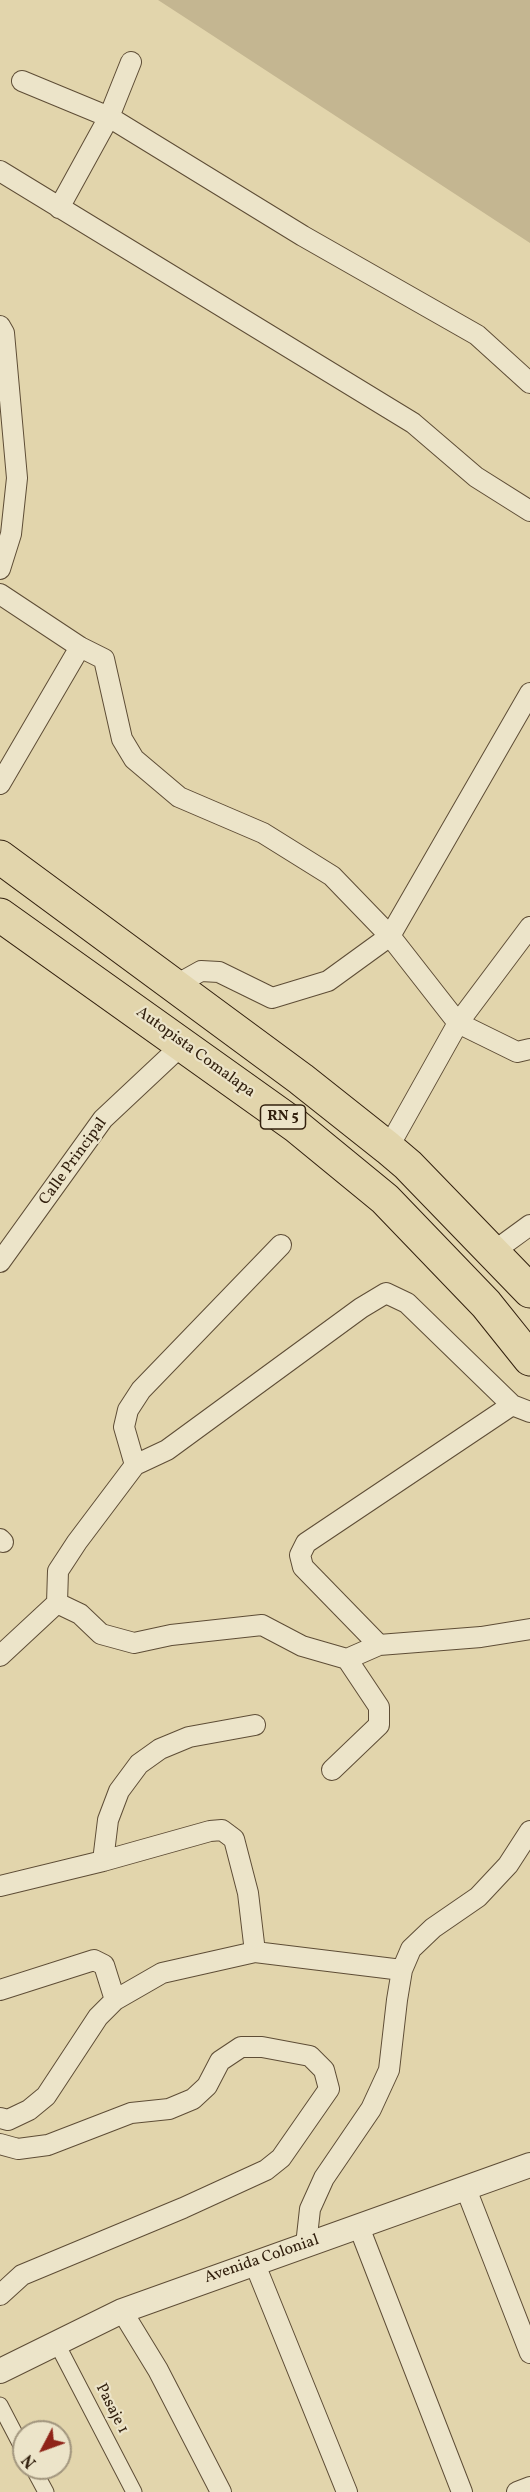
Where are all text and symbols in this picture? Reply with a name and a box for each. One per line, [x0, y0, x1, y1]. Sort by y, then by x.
street label: Autopista Comalapa [132, 1003, 258, 1103]
road number: RN 5 [260, 1105, 306, 1129]
street label: Calle Principal [36, 1115, 112, 1209]
street label: Avenida Colonial [202, 2231, 322, 2289]
street label: Pasaje 1 [90, 2381, 132, 2437]
north arrow [12, 2420, 72, 2480]
text: N [18, 2449, 42, 2472]

